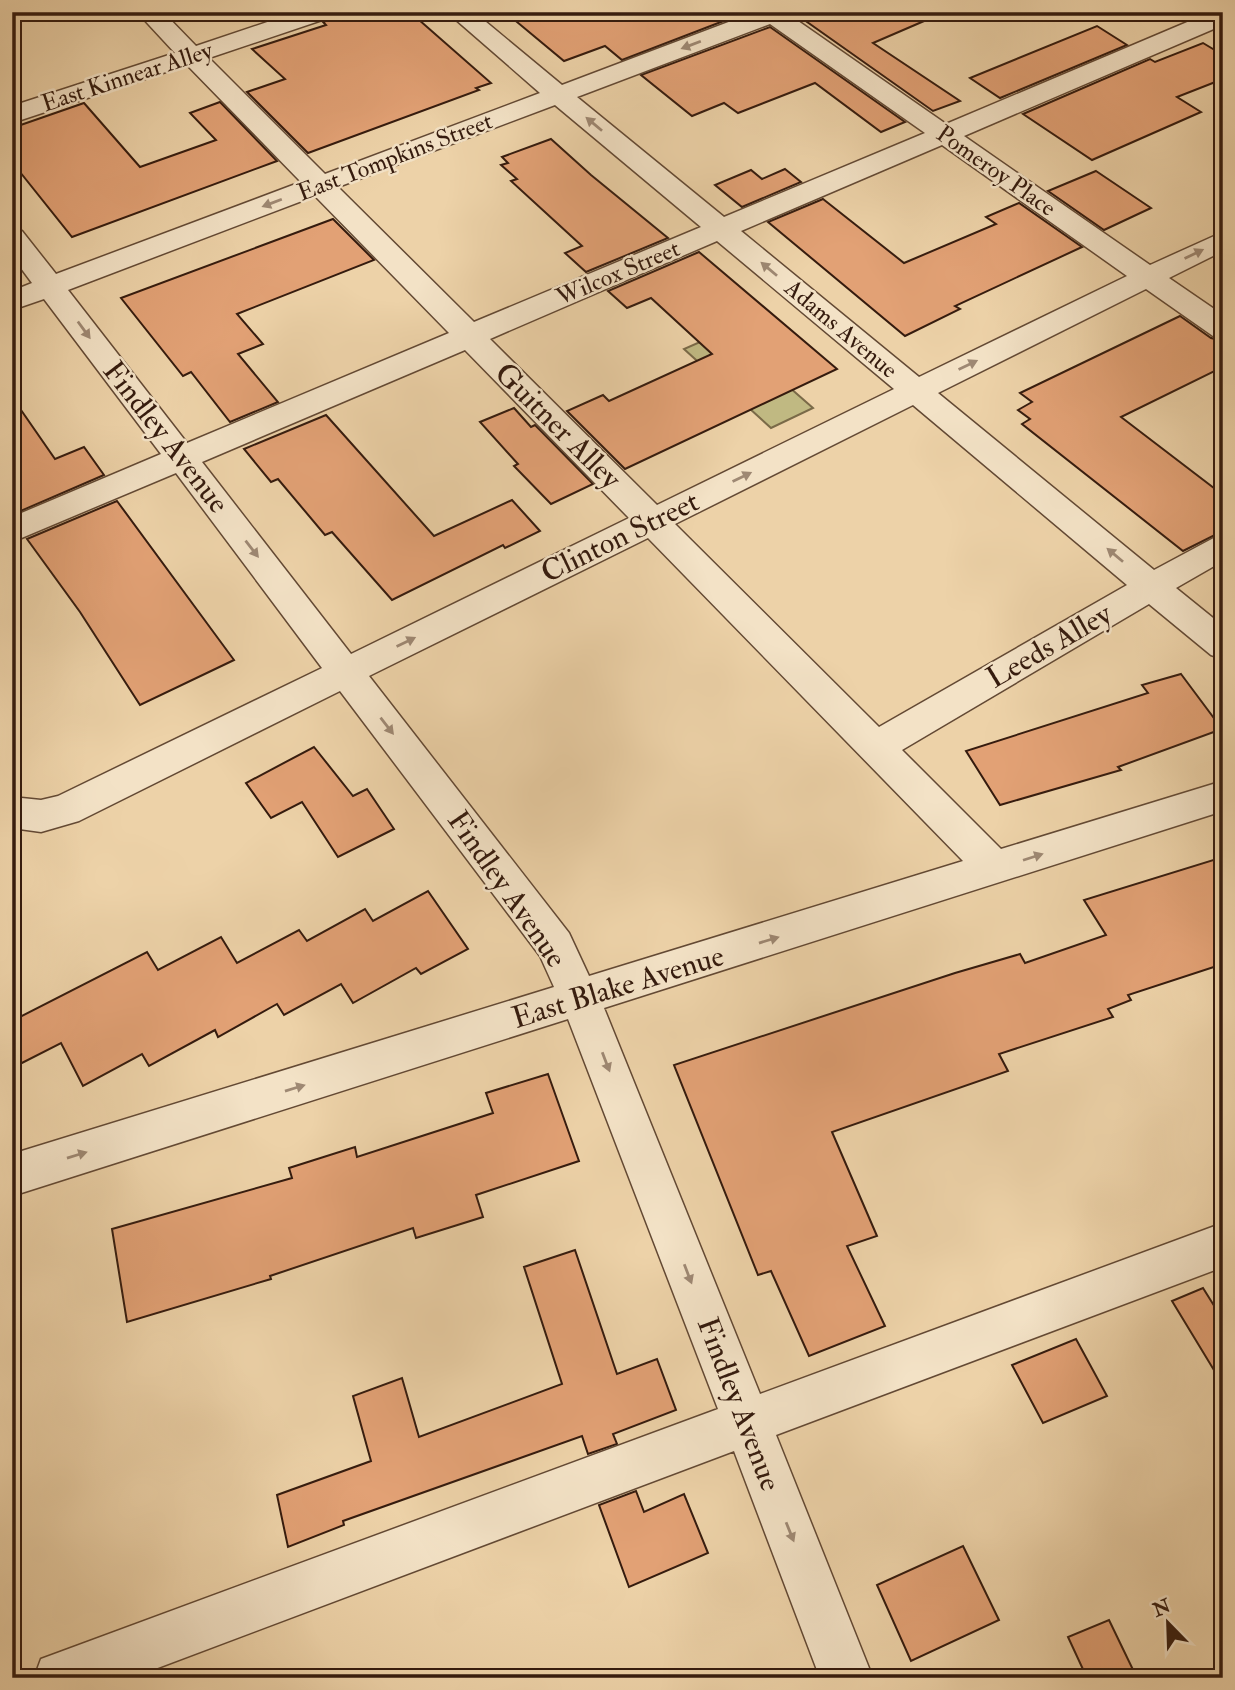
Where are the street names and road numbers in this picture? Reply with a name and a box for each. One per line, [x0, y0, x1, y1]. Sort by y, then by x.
street label: East Kinnear Alley [38, 35, 217, 119]
street label: East Tompkins Street [293, 105, 497, 208]
street label: Pomeroy Place [930, 118, 1062, 224]
street label: Wilcox Street [551, 233, 685, 313]
street label: Adams Avenue [777, 272, 904, 385]
street label: Findley Avenue [95, 353, 237, 521]
street label: Guitner Alley [487, 355, 630, 498]
street label: Clinton Street [535, 483, 705, 591]
street label: Leeds Alley [980, 595, 1119, 697]
street label: Findley Avenue [439, 803, 575, 975]
street label: East Blake Avenue [508, 937, 728, 1037]
street label: Findley Avenue [689, 1312, 789, 1496]

